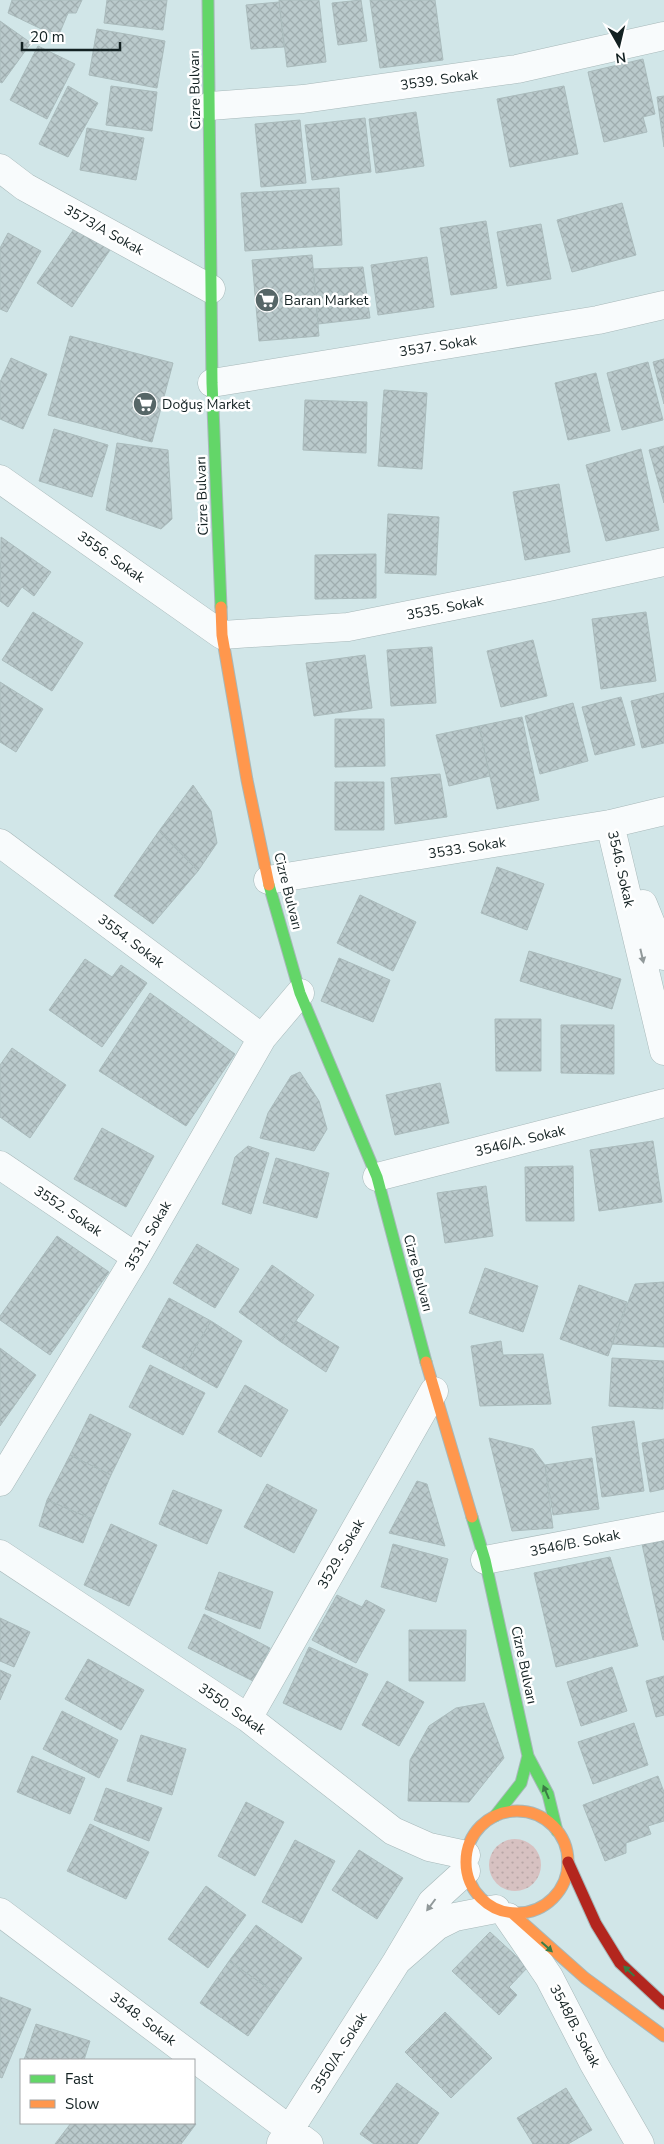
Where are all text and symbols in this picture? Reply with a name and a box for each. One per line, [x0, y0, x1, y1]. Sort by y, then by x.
scale bar [22, 20, 120, 52]
north arrow [594, 20, 644, 70]
text: 20 m [30, 27, 65, 47]
text: N [614, 47, 627, 68]
street label: Cizre Bulvarı [185, 50, 205, 130]
street label: 3539. Sokak [399, 65, 480, 95]
street label: 3573/A Sokak [61, 200, 148, 260]
supermarket icon: Baran Market [254, 287, 280, 313]
place label: Baran Market [284, 291, 368, 310]
street label: 3537. Sokak [398, 330, 479, 361]
supermarket icon: Doğuş Market [132, 391, 158, 417]
place label: Doğuş Market [162, 395, 250, 414]
street label: Cizre Bulvarı [191, 456, 213, 536]
street label: 3556. Sokak [74, 527, 149, 588]
street label: 3535. Sokak [405, 591, 486, 625]
street label: 3546. Sokak [603, 829, 639, 910]
street label: 3533. Sokak [427, 832, 508, 863]
street label: Cizre Bulvarı [269, 850, 307, 932]
street label: 3554. Sokak [94, 910, 169, 973]
one-way arrow [638, 949, 646, 964]
street label: 3546/A. Sokak [473, 1120, 568, 1161]
street label: 3552. Sokak [30, 1181, 107, 1241]
street label: 3531. Sokak [120, 1197, 176, 1275]
street label: Cizre Bulvarı [399, 1232, 437, 1314]
street label: 3529. Sokak [313, 1515, 369, 1593]
street label: 3546/B. Sokak [528, 1525, 623, 1561]
street label: Cizre Bulvarı [506, 1624, 542, 1706]
street label: 3550. Sokak [195, 1679, 270, 1740]
one-way arrow [542, 1784, 550, 1799]
one-way arrow [426, 1898, 436, 1912]
one-way arrow [540, 1941, 552, 1953]
one-way arrow [623, 1965, 635, 1977]
street label: 3548/B. Sokak [545, 1981, 605, 2072]
street label: 3548. Sokak [106, 1988, 181, 2051]
street label: 3550/A. Sokak [306, 2008, 372, 2097]
legend [20, 2059, 195, 2124]
text: Fast [65, 2069, 94, 2089]
text: Slow [65, 2094, 100, 2114]

